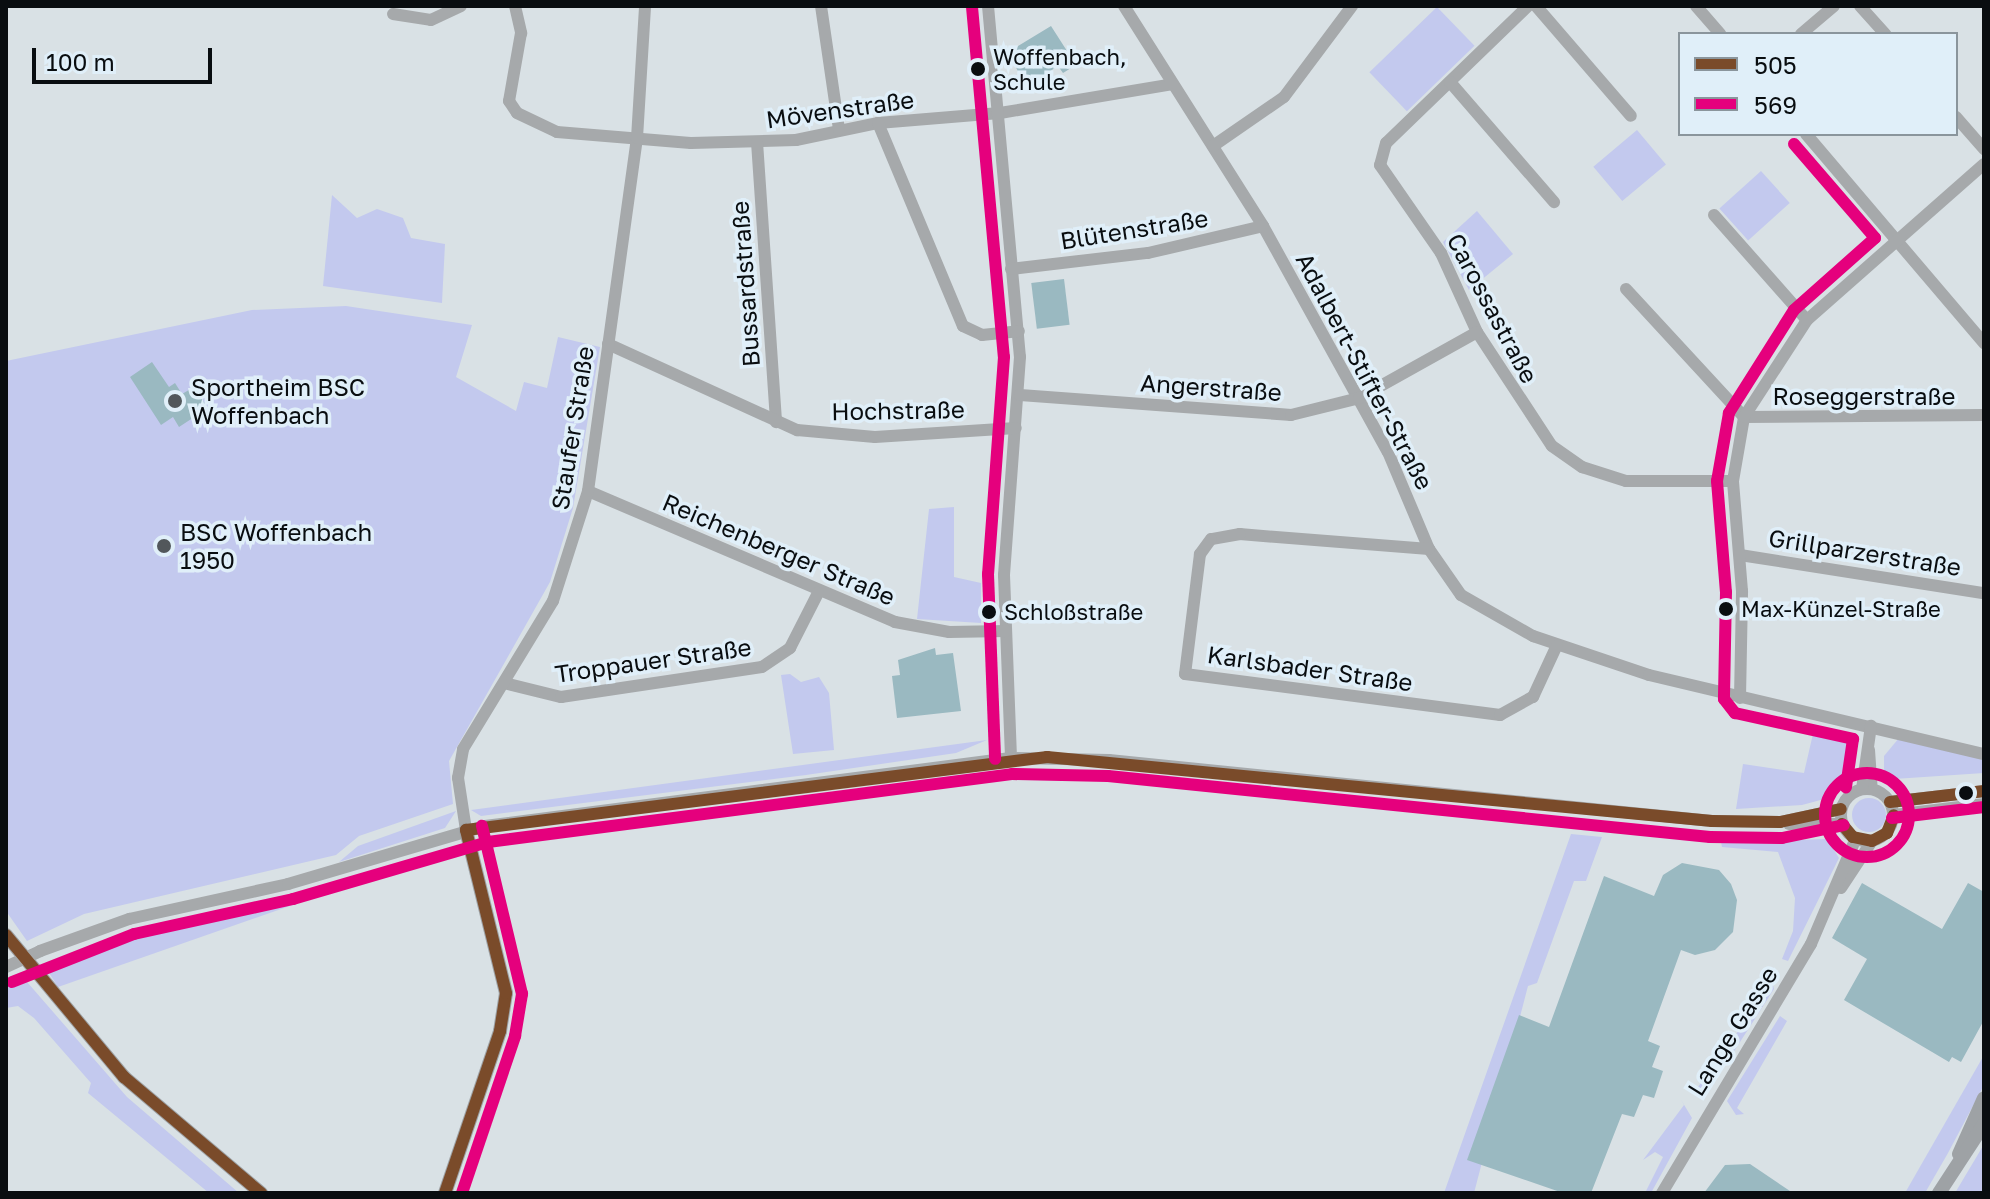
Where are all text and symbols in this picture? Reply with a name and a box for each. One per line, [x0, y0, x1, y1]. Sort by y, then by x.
scale bar [36, 32, 216, 82]
legend [1678, 32, 1958, 136]
place label: Woffenbach, Schule [993, 43, 1127, 94]
text: 100 m [46, 47, 115, 76]
text: 505 [1754, 50, 1797, 79]
marker: Woffenbach, Schule [970, 61, 986, 77]
street label: Mövenstraße [764, 84, 916, 134]
text: 569 [1754, 90, 1797, 119]
street label: Bussardstraße [725, 200, 765, 368]
street label: Blütenstraße [1058, 203, 1210, 255]
street label: Carossastraße [1441, 228, 1545, 388]
street label: Adalbert-Stifter-Straße [1290, 248, 1440, 494]
street label: Staufer Straße [545, 344, 599, 512]
street label: Angerstraße [1139, 368, 1283, 406]
place label: Sportheim BSC Woffenbach [191, 373, 365, 429]
street label: Roseggerstraße [1773, 382, 1955, 410]
marker: Sportheim BSC Woffenbach [166, 392, 184, 410]
street label: Hochstraße [831, 394, 965, 426]
street label: Reichenberger Straße [658, 487, 900, 611]
place label: BSC Woffenbach 1950 [180, 518, 372, 574]
street label: Grillparzerstraße [1767, 523, 1963, 581]
marker: BSC Woffenbach 1950 [155, 537, 173, 555]
place label: Max-Künzel-Straße [1741, 596, 1941, 622]
place label: Schloßstraße [1004, 599, 1143, 625]
marker: Max-Künzel-Straße [1718, 601, 1734, 617]
marker: Schloßstraße [981, 604, 997, 620]
street label: Troppauer Straße [553, 632, 753, 688]
street label: Karlsbader Straße [1206, 639, 1414, 697]
unlabelled marker [1958, 785, 1974, 801]
street label: Lange Gasse [1681, 961, 1783, 1101]

